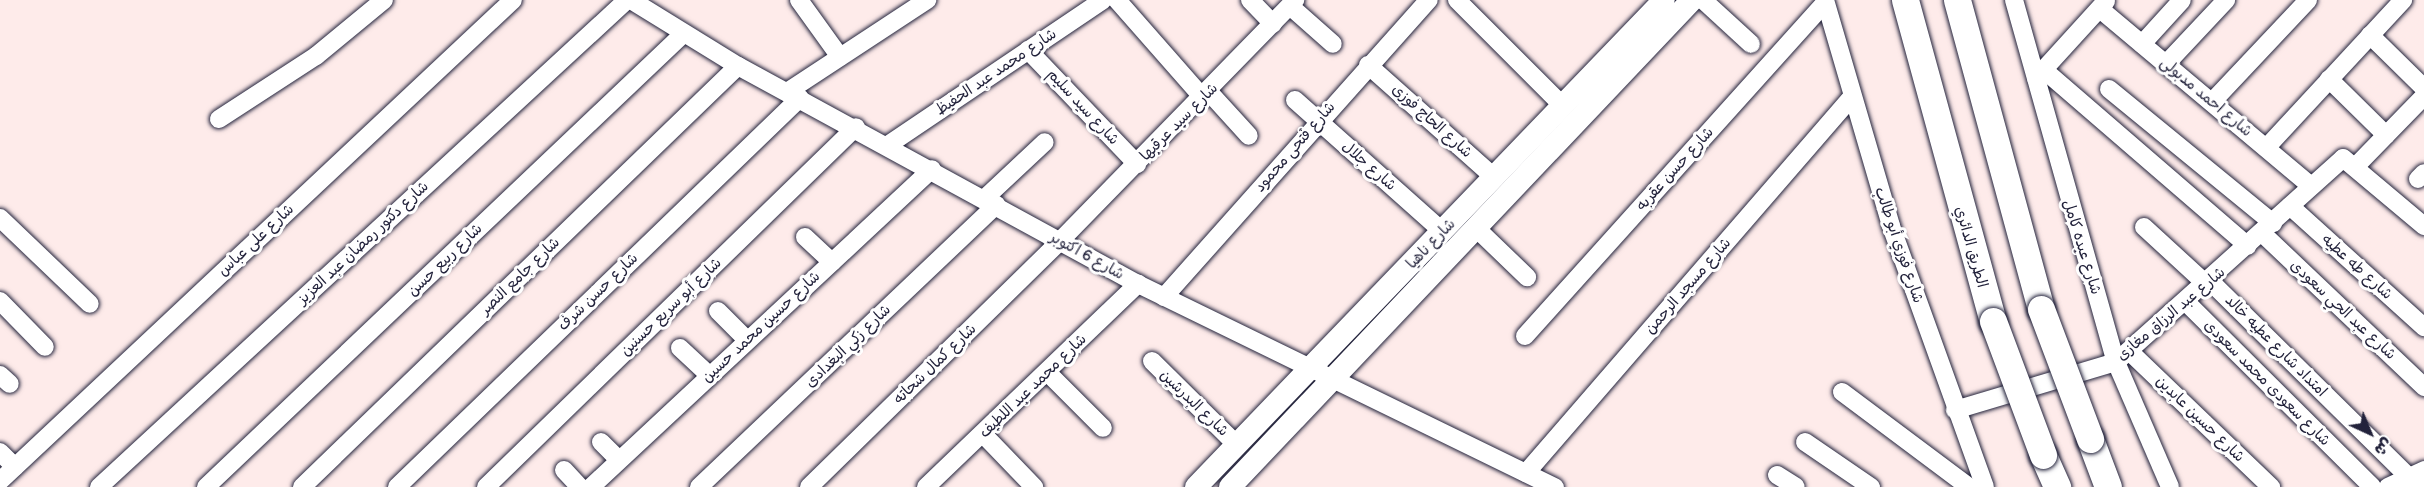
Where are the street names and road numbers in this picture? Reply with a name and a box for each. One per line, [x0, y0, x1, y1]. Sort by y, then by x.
street label: شارع محمد عبد الحفيظ [932, 25, 1060, 119]
street label: شارع احمد مدبولى [2157, 53, 2255, 141]
street label: شارع سيد سليم [1043, 65, 1123, 149]
street label: شارع سيد عرقبها [1136, 79, 1222, 165]
street label: شارع الحاج فوزى [1388, 80, 1476, 162]
street label: شارع فتحى محمود [1251, 98, 1339, 196]
street label: شارع حسن عقربه [1633, 123, 1717, 215]
street label: شارع جلال [1338, 138, 1400, 194]
street label: شارع دكتور رمضان عبد العزيز [294, 177, 432, 309]
street label: شارع فوزي أبو طالب [1871, 185, 1927, 305]
street label: شارع عبده كامل [2059, 197, 2105, 297]
street label: شارع على عباس [214, 200, 298, 280]
street label: الطريق الدائري [1951, 204, 1991, 290]
street label: شارع ناهيا [1403, 215, 1459, 273]
street label: شارع ربيع حسن [404, 220, 486, 300]
street label: شارع 6 اكتوبر [1047, 228, 1127, 284]
street label: شارع طه عطيه [2318, 231, 2396, 303]
street label: شارع جامع النصر [476, 233, 564, 319]
street label: شارع مسجد الرحمن [1641, 234, 1735, 338]
street label: شارع حسن شرف [554, 249, 642, 335]
street label: شارع أبو سريع حسنين [617, 254, 725, 360]
street label: شارع عبد الحي سعودى [2286, 256, 2400, 364]
street label: شارع عبد الرزاق مغازى [2113, 263, 2229, 365]
street label: شارع حسين محمد حسين [698, 268, 824, 386]
street label: امتداد شارع عطيه خالد [2221, 291, 2331, 401]
street label: شارع زكي البغدادى [802, 301, 894, 391]
street label: شارع سعودى محمد سعودى [2200, 316, 2334, 450]
street label: شارع كمال شحاته [890, 320, 980, 408]
street label: شارع محمد عبد اللطيف [976, 330, 1090, 442]
street label: شارع البدرشين [1156, 366, 1232, 440]
street label: شارع حسين عابدين [2152, 372, 2248, 466]

